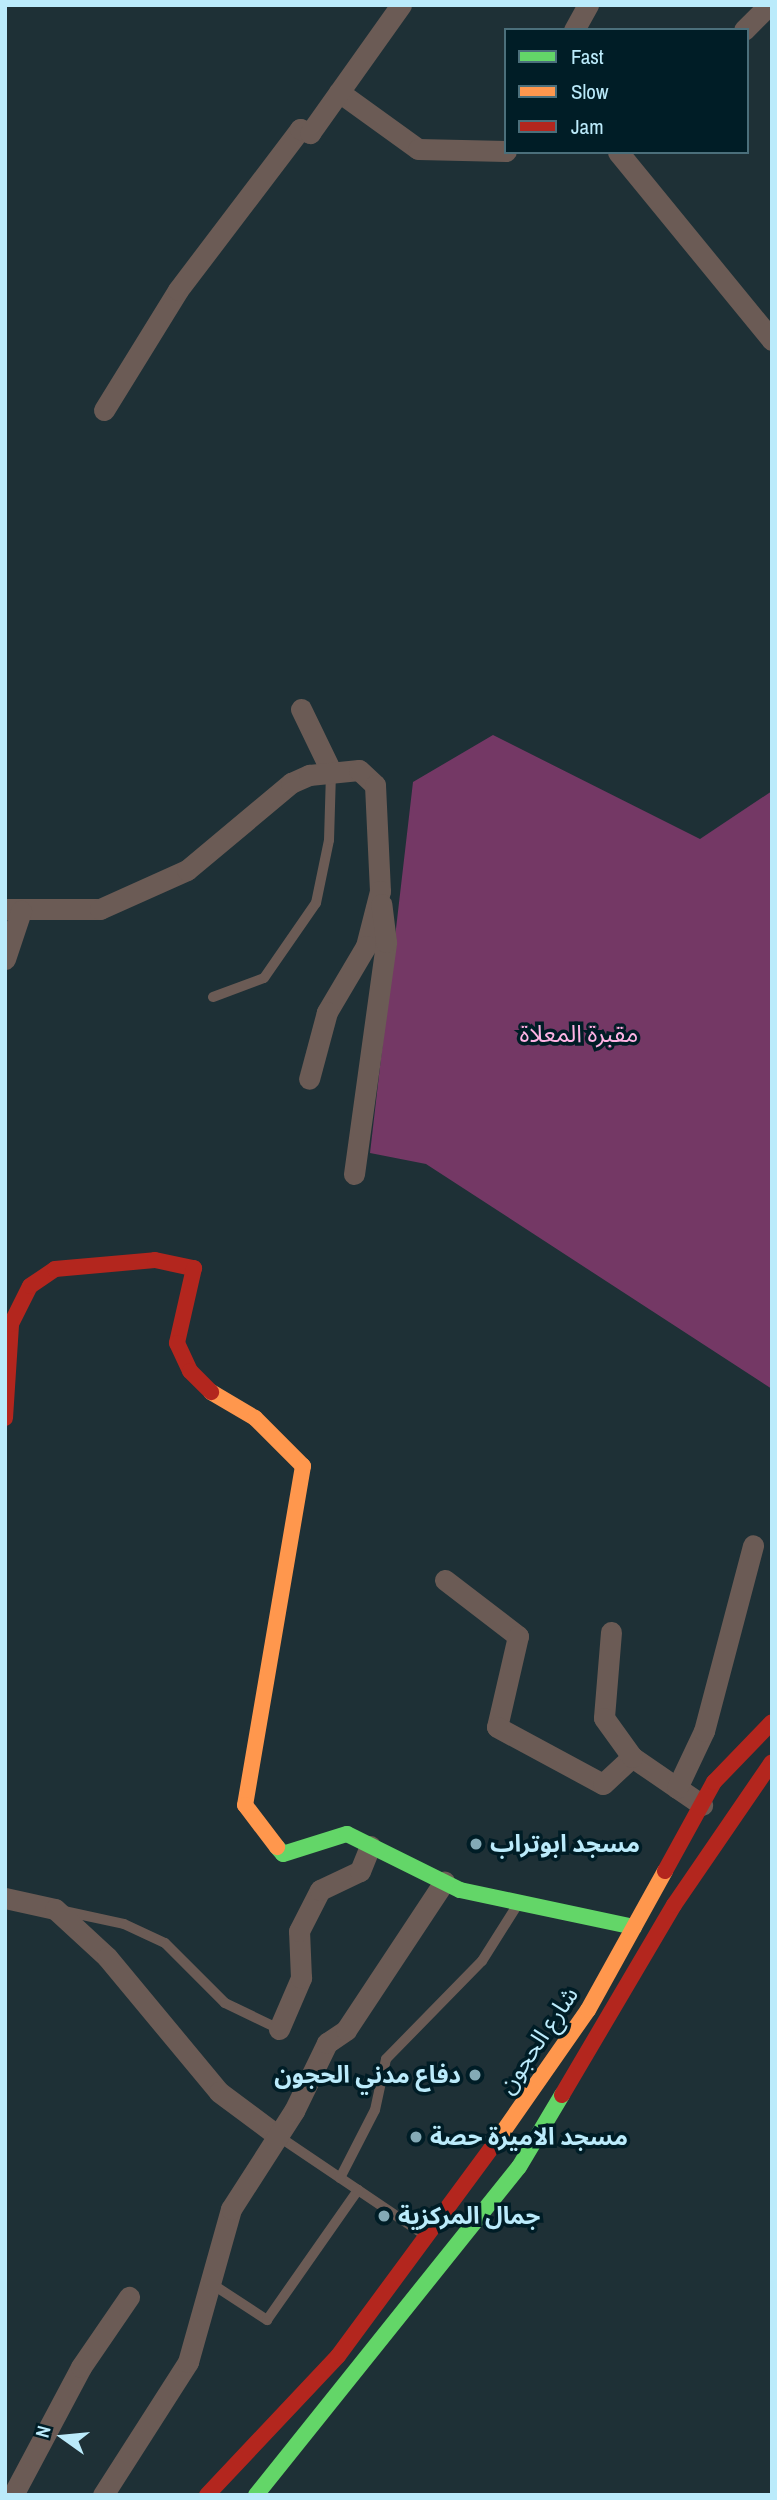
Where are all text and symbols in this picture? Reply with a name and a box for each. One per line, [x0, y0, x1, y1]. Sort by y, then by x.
legend [504, 28, 749, 154]
text: Fast [571, 42, 604, 71]
text: Slow [571, 77, 608, 106]
text: Jam [571, 112, 604, 141]
park label: مقبرة المعلاة [520, 1020, 638, 1048]
place label: مسجد ابوتراب [490, 1830, 640, 1858]
marker: مسجد ابوتراب [468, 1836, 484, 1852]
street label: شارع الحجون [492, 1981, 584, 2099]
place label: دفاع مدني الحجون [274, 2061, 461, 2089]
marker: دفاع مدني الحجون [467, 2067, 483, 2083]
place label: مسجد الاميرة حصة [430, 2123, 628, 2151]
marker: مسجد الاميرة حصة [408, 2129, 424, 2145]
place label: جمال المركزية [398, 2202, 540, 2230]
marker: جمال المركزية [376, 2208, 392, 2224]
north arrow [28, 2402, 98, 2472]
text: N [29, 2423, 57, 2440]

